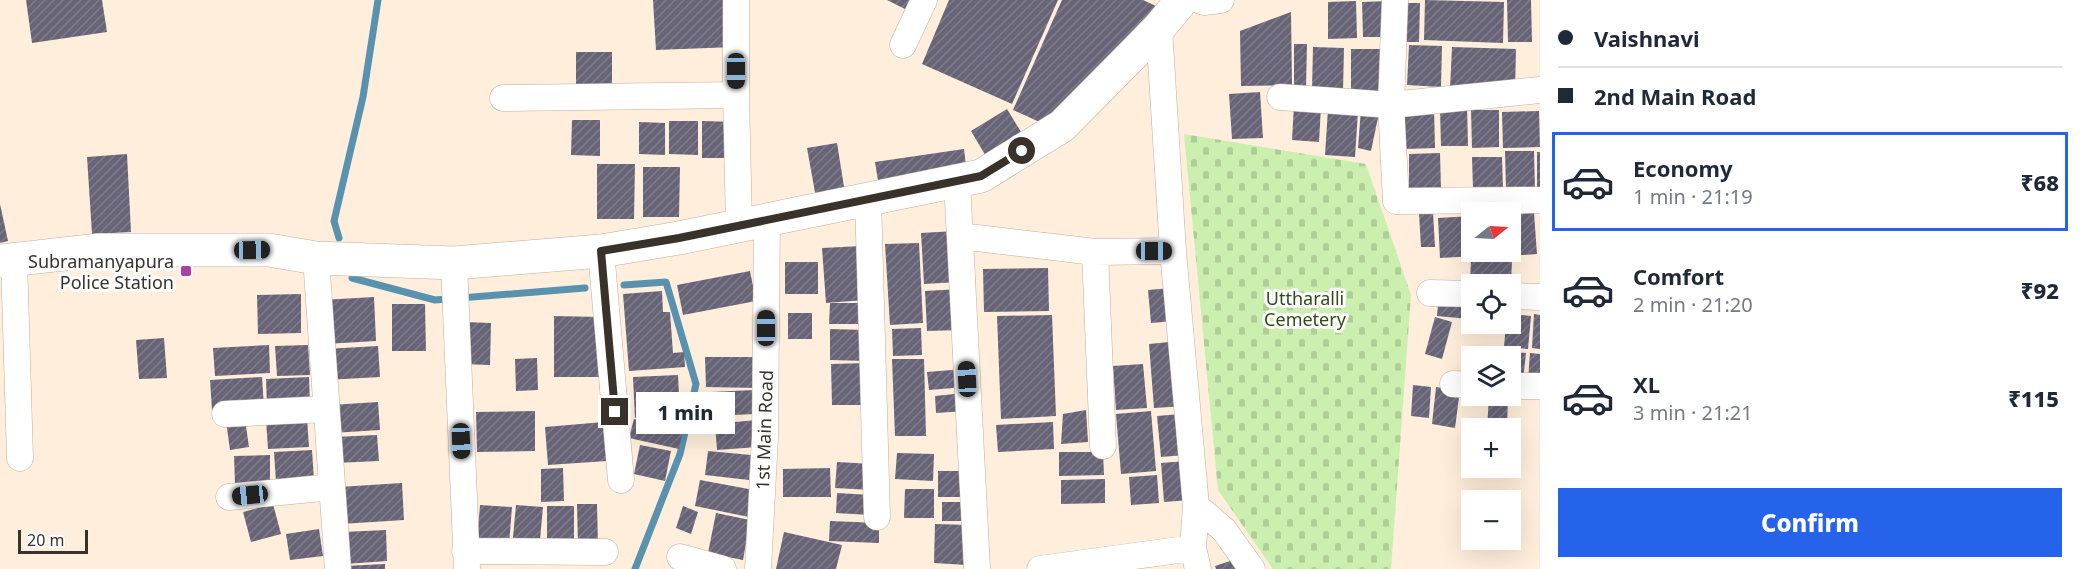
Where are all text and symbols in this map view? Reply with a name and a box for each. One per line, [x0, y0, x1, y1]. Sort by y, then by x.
text: Vaishnavi [1594, 23, 1700, 53]
car [727, 53, 745, 89]
text: 2nd Main Road [1594, 81, 1756, 111]
route start [1008, 137, 1035, 164]
text: Economy [1633, 153, 1732, 183]
icon: car [1561, 155, 1615, 209]
text: ₹68 [2021, 167, 2059, 197]
text: 1 min · 21:19 [1633, 183, 1753, 210]
north arrow [1461, 202, 1521, 262]
map controls [1461, 202, 1521, 550]
car [234, 241, 270, 259]
car [1136, 242, 1172, 260]
place label: Subramanyapura Police Station [28, 249, 174, 294]
text: Comfort [1633, 261, 1724, 291]
icon: car [1561, 263, 1615, 317]
marker: Subramanyapura Police Station [179, 264, 193, 278]
button: locate [1461, 274, 1521, 334]
text: ₹92 [2021, 275, 2059, 305]
park label: Uttharalli Cemetery [1264, 286, 1347, 331]
text: 2 min · 21:20 [1633, 291, 1753, 318]
car [757, 310, 775, 346]
button: layers [1461, 346, 1521, 406]
car [957, 361, 977, 397]
text: XL [1633, 369, 1660, 399]
street label: 1st Main Road [750, 370, 778, 490]
icon: car [1561, 371, 1615, 425]
text: ₹115 [2008, 383, 2059, 413]
callout: 1 min [636, 391, 735, 433]
route end [601, 398, 628, 425]
text: 1 min [658, 399, 713, 426]
text: 3 min · 21:21 [1633, 399, 1753, 426]
button: + [1461, 418, 1521, 478]
car [451, 423, 471, 459]
car [231, 484, 269, 506]
button: Confirm [1558, 488, 2062, 557]
button: − [1461, 490, 1521, 550]
scale bar [18, 527, 88, 554]
text: 20 m [27, 529, 64, 551]

